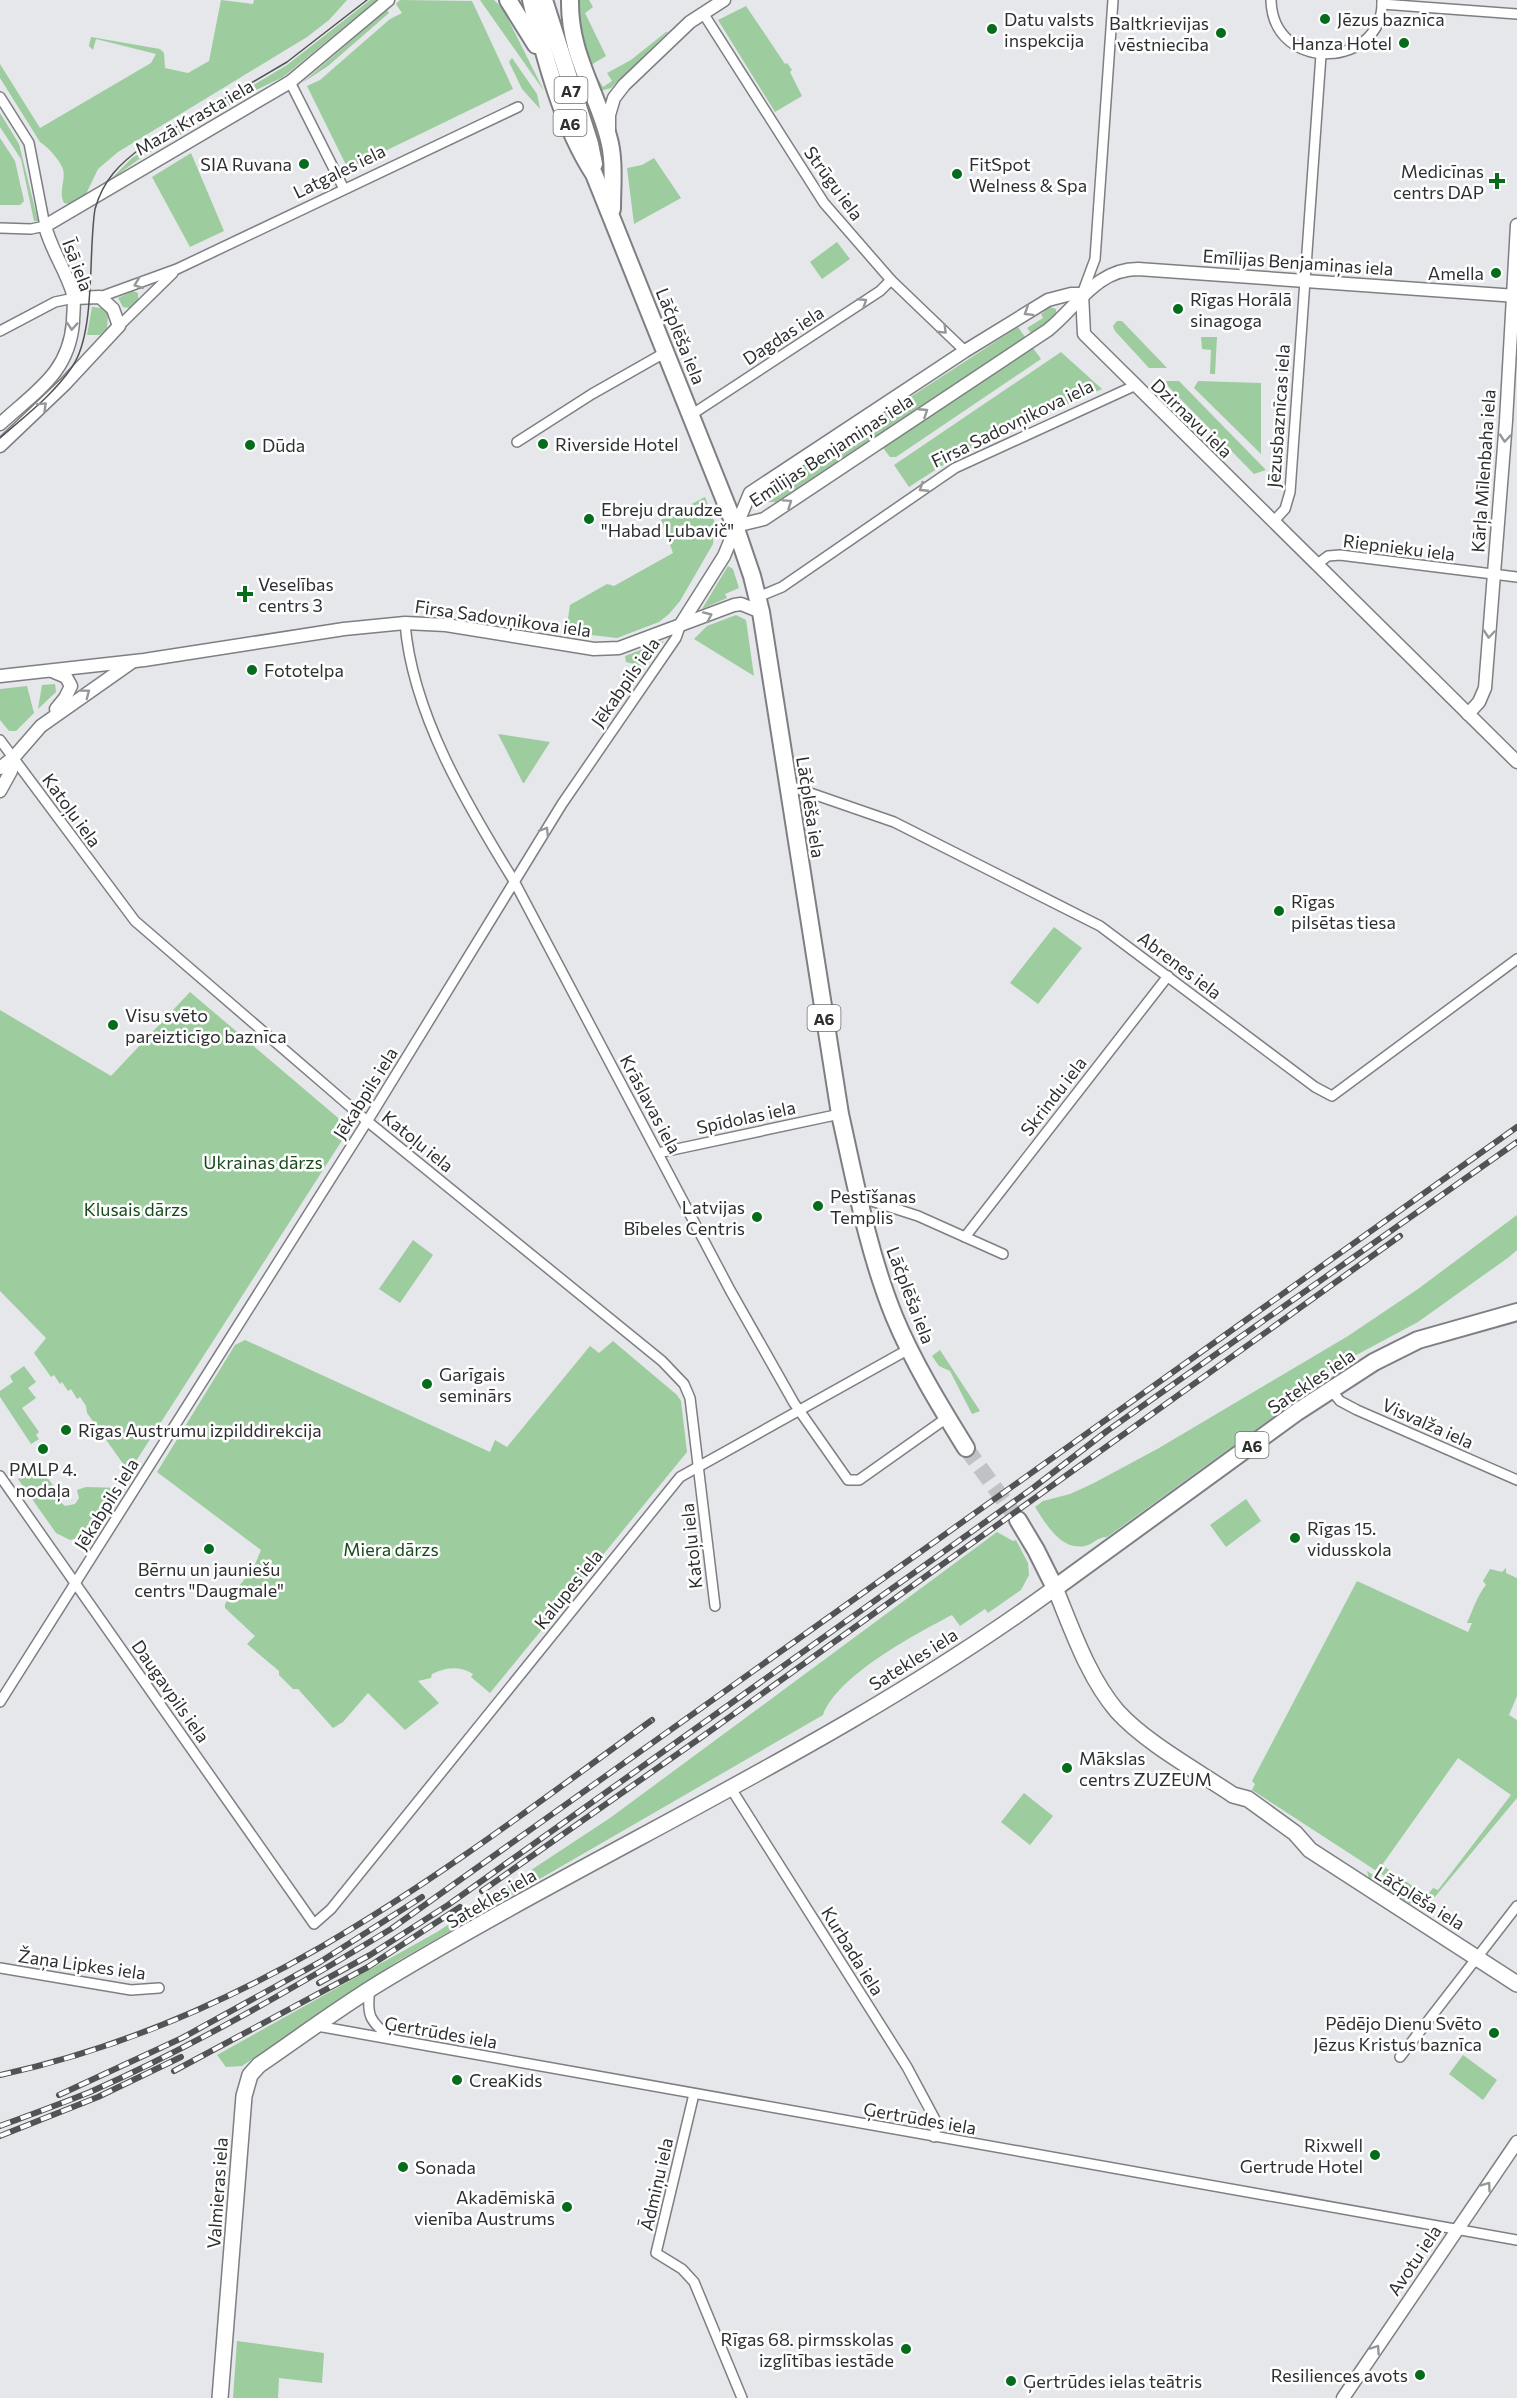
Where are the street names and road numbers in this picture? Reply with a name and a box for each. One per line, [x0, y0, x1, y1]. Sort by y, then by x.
street label: Mazā Krasta iela [131, 74, 257, 160]
road number: A7 [554, 77, 588, 103]
road number: A6 [554, 110, 586, 136]
street label: Latgales iela [289, 139, 389, 203]
street label: Strūgu iela [800, 142, 868, 224]
street label: Īsā iela [58, 235, 98, 294]
street label: Emīlijas Benjamiņas iela [1202, 244, 1394, 281]
street label: Lāčplēša iela [652, 284, 710, 388]
street label: Dagdas iela [738, 301, 828, 369]
street label: Jēzusbaznīcas iela [1262, 343, 1294, 489]
street label: Firsa Sadovņikova iela [927, 374, 1097, 473]
street label: Dzirnavu iela [1147, 374, 1237, 462]
street label: Emīlijas Benjamiņas iela [745, 389, 918, 512]
street label: Kārļa Mīlenbaha iela [1466, 389, 1501, 553]
street label: Riepnieku iela [1342, 529, 1456, 565]
street label: Firsa Sadovņikova iela [413, 595, 593, 642]
street label: Jēkabpils iela [586, 633, 664, 731]
street label: Lāčplēša iela [792, 755, 830, 859]
street label: Katoļu iela [37, 769, 106, 852]
street label: Abrenes iela [1134, 926, 1226, 1004]
road number: A6 [808, 1005, 840, 1031]
street label: Jēkabpils iela [328, 1043, 402, 1143]
street label: Krāslavas iela [616, 1051, 686, 1157]
street label: Skrindu iela [1015, 1052, 1091, 1140]
street label: Spīdolas iela [694, 1096, 798, 1138]
street label: Katoļu iela [377, 1105, 458, 1177]
street label: Lāčplēša iela [882, 1243, 940, 1347]
street label: Satekles iela [1263, 1344, 1359, 1418]
street label: Visvalža iela [1379, 1393, 1477, 1453]
road number: A6 [1236, 1432, 1268, 1458]
street label: Jēkabpils iela [69, 1454, 143, 1554]
street label: Katoļu iela [676, 1502, 707, 1590]
street label: Kalupes iela [529, 1545, 607, 1633]
street label: Satekles iela [865, 1623, 961, 1695]
street label: Daugavpils iela [127, 1635, 215, 1747]
street label: Lāčplēša iela [1371, 1862, 1469, 1934]
street label: Satekles iela [442, 1863, 540, 1933]
street label: Kurbada iela [817, 1903, 889, 1999]
street label: Žaņa Lipkes iela [17, 1944, 147, 1985]
street label: Ģertrūdes iela [383, 2011, 499, 2054]
street label: Ģertrūdes iela [862, 2097, 978, 2140]
street label: Ādmiņu iela [635, 2135, 678, 2233]
street label: Valmieras iela [202, 2137, 232, 2249]
street label: Avotu iela [1382, 2221, 1446, 2299]

